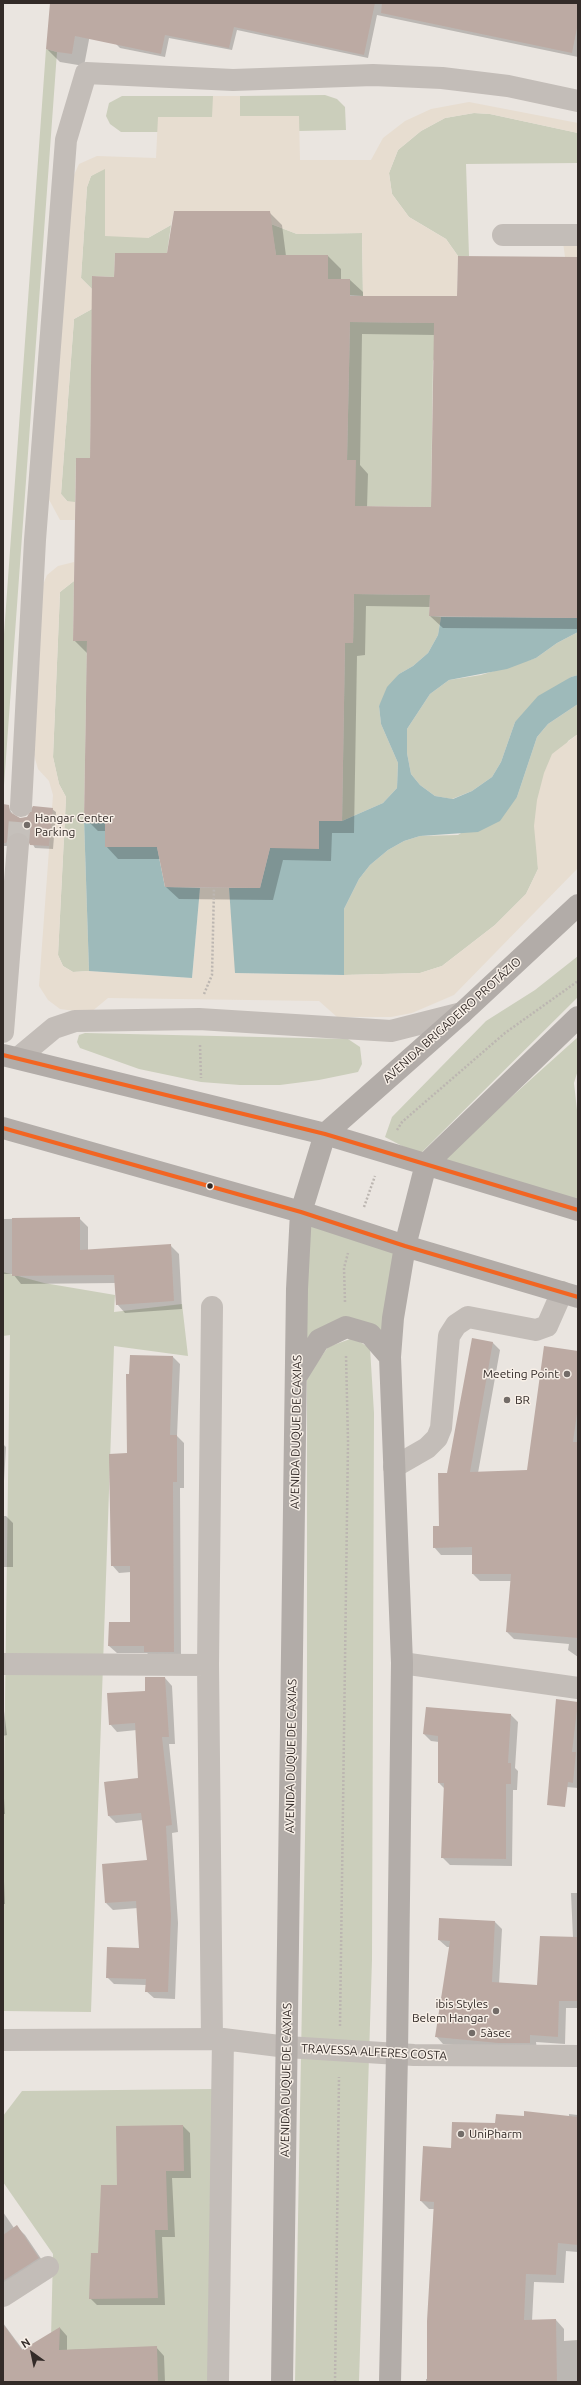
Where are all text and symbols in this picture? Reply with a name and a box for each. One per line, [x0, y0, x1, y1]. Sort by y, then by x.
place label: Hangar Center Parking [35, 811, 113, 839]
marker: Hangar Center Parking [22, 820, 32, 830]
street label: AVENIDA BRIGADEIRO PROTÁZIO [380, 954, 524, 1086]
unlabelled marker [205, 1181, 215, 1191]
street label: AVENIDA DUQUE DE CAXIAS [287, 1355, 305, 1509]
place label: Meeting Point [483, 1367, 559, 1381]
marker: Meeting Point [562, 1369, 572, 1379]
place label: BR [515, 1393, 530, 1407]
marker: BR [502, 1395, 512, 1405]
street label: AVENIDA DUQUE DE CAXIAS [282, 1679, 300, 1833]
place label: ibis Styles Belem Hangar [412, 1997, 488, 2025]
street label: AVENIDA DUQUE DE CAXIAS [277, 2003, 295, 2157]
marker: ibis Styles Belem Hangar [491, 2006, 501, 2016]
place label: 5àsec [480, 2026, 510, 2040]
marker: 5àsec [467, 2028, 477, 2038]
street label: TRAVESSA ALFERES COSTA [301, 2041, 447, 2063]
place label: UniPharm [469, 2127, 522, 2141]
marker: UniPharm [456, 2129, 466, 2139]
north arrow [12, 2333, 52, 2373]
text: N [19, 2336, 32, 2350]

